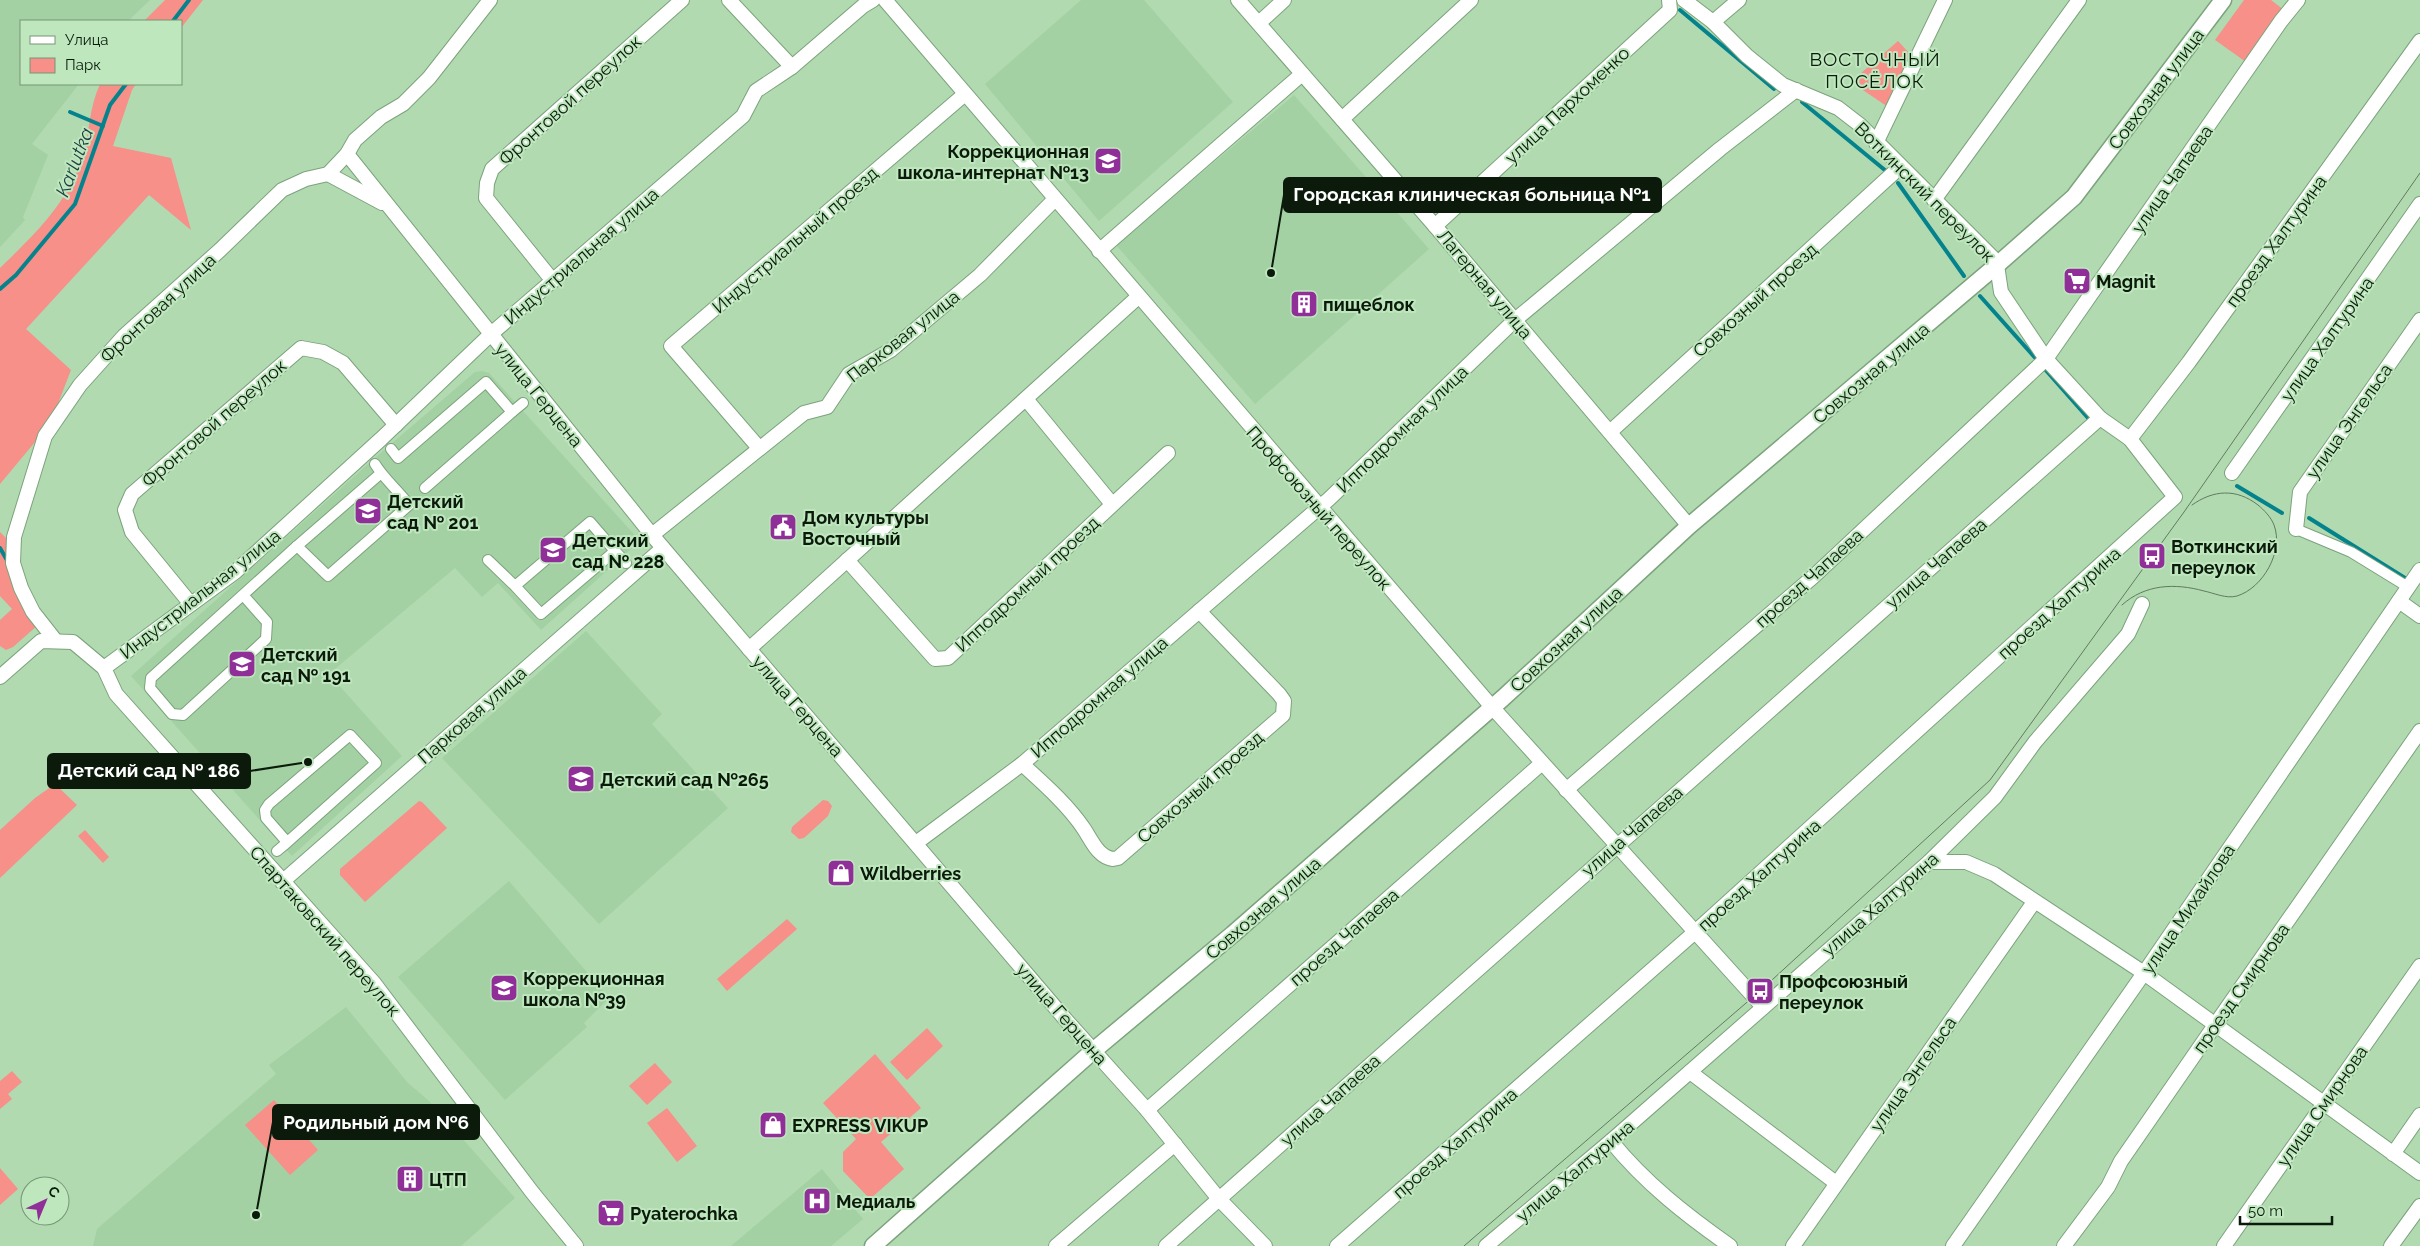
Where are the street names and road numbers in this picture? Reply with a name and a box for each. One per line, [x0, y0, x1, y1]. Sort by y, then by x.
street label: Совхозная улица [2104, 25, 2208, 153]
street label: Фронтовой переулок [495, 31, 645, 169]
street label: улица Пархоменко [1500, 42, 1634, 168]
street label: Воткинский переулок [1851, 118, 1999, 266]
street label: улица Чапаева [2127, 121, 2217, 237]
street label: Индустриальный проезд [708, 162, 882, 318]
street label: проезд Халтурина [2221, 171, 2331, 311]
street label: Индустриальная улица [499, 183, 663, 329]
street label: Лагерная улица [1433, 225, 1537, 343]
street label: Совхозный проезд [1689, 239, 1821, 361]
street label: Фронтовая улица [96, 249, 220, 367]
street label: улица Халтурина [2276, 273, 2378, 405]
street label: Парковая улица [843, 286, 963, 386]
street label: Совхозная улица [1809, 318, 1933, 428]
street label: улица Герцена [491, 339, 587, 451]
street label: Фронтовой переулок [138, 355, 290, 491]
street label: улица Энгельса [2302, 360, 2396, 482]
street label: Ипподромная улица [1332, 361, 1472, 497]
street label: Профсоюзный переулок [1242, 422, 1396, 594]
street label: Ипподромный проезд [951, 512, 1103, 656]
street label: улица Чапаева [1881, 513, 1991, 613]
street label: проезд Чапаева [1751, 524, 1867, 632]
street label: Индустриальная улица [116, 525, 284, 663]
street label: проезд Халтурина [1993, 542, 2125, 664]
street label: Совхозная улица [1506, 582, 1626, 696]
street label: Ипподромная улица [1026, 632, 1172, 762]
street label: улица Герцена [748, 651, 848, 761]
street label: Парковая улица [413, 662, 531, 768]
street label: Совхозный проезд [1133, 727, 1267, 847]
street label: улица Чапаева [1577, 781, 1687, 881]
street label: проезд Халтурина [1693, 814, 1825, 936]
street label: улица Михайлова [2137, 840, 2239, 978]
street label: Спартаковский переулок [245, 842, 405, 1020]
street label: улица Халтурина [1818, 848, 1942, 960]
street label: Совхозная улица [1201, 852, 1325, 964]
street label: проезд Чапаева [1285, 884, 1403, 990]
street label: проезд Смирнова [2188, 919, 2294, 1057]
street label: улица Герцена [1012, 959, 1112, 1069]
street label: улица Энгельса [1866, 1013, 1960, 1135]
street label: улица Смирнова [2272, 1041, 2372, 1171]
street label: улица Чапаева [1276, 1050, 1384, 1150]
street label: проезд Халтурина [1389, 1083, 1521, 1203]
street label: улица Халтурина [1512, 1116, 1638, 1226]

